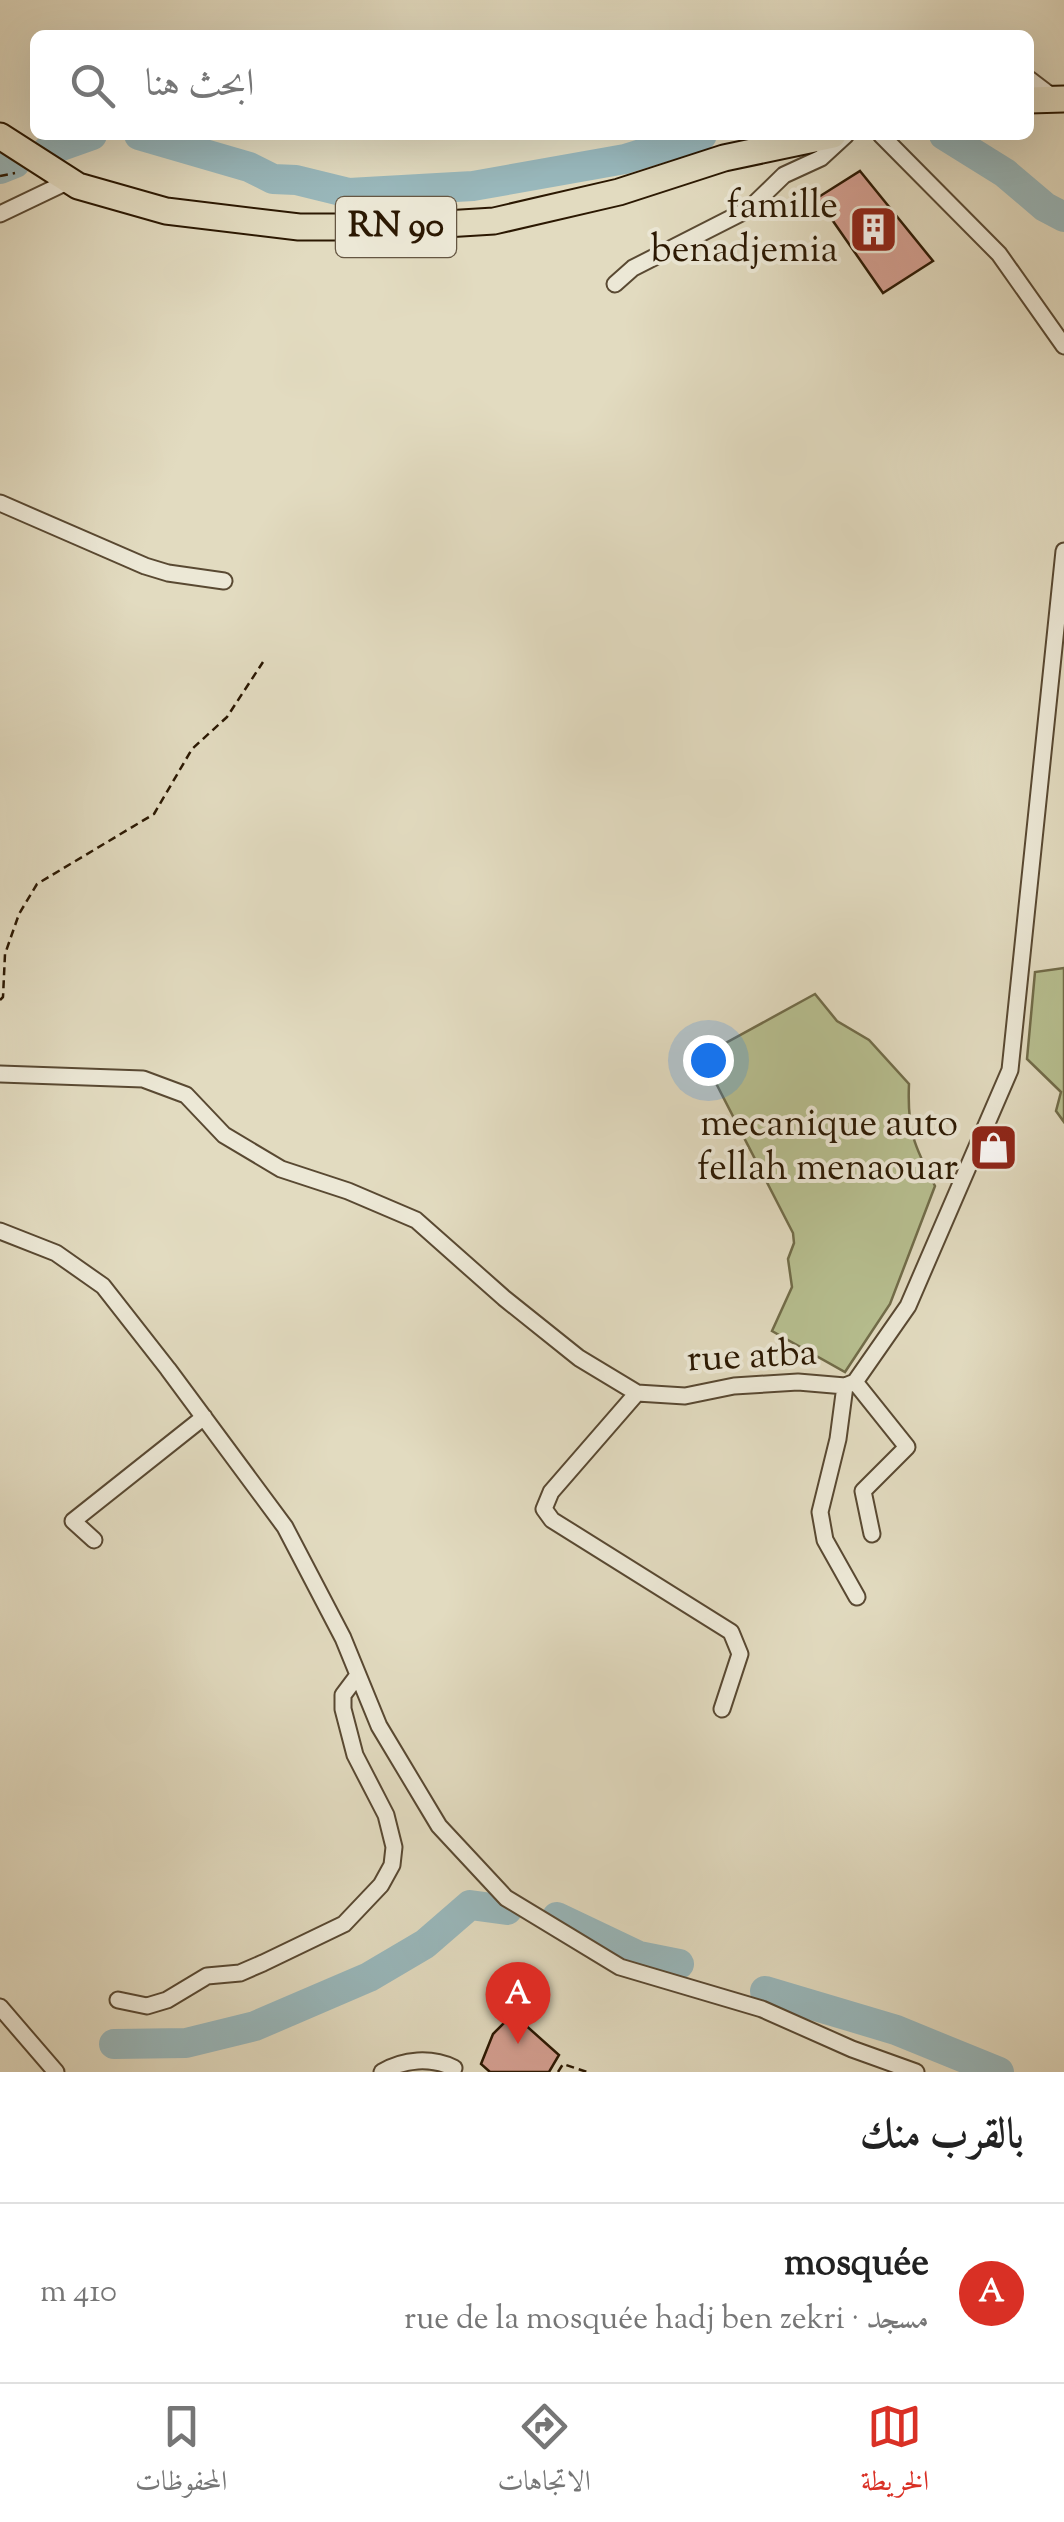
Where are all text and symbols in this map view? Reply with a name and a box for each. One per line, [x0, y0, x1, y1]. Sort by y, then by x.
search box [30, 30, 1034, 140]
icon: search [65, 58, 120, 113]
text: ابحث هنا [145, 59, 254, 113]
place label: famille benadjemia [651, 181, 838, 279]
road number: RN 90 [336, 197, 456, 257]
building icon: famille benadjemia [847, 204, 899, 256]
your location [683, 1035, 734, 1086]
place label: mecanique auto fellah menaouar [697, 1099, 958, 1197]
shop icon: mecanique auto fellah menaouar [967, 1122, 1019, 1174]
street label: rue atba [686, 1328, 818, 1388]
pin: A [486, 1962, 550, 2044]
text: بالقرب منك [860, 2107, 1024, 2167]
text: mosquée [784, 2238, 929, 2292]
text: 410 m [40, 2270, 117, 2316]
text: A [979, 2270, 1005, 2316]
text: مسجد · rue de la mosquée hadj ben zekri [404, 2297, 929, 2343]
tab: المحفوظات [135, 2399, 227, 2508]
tab: الاتجاهات [497, 2399, 591, 2508]
tab: الخريطة [861, 2399, 929, 2508]

